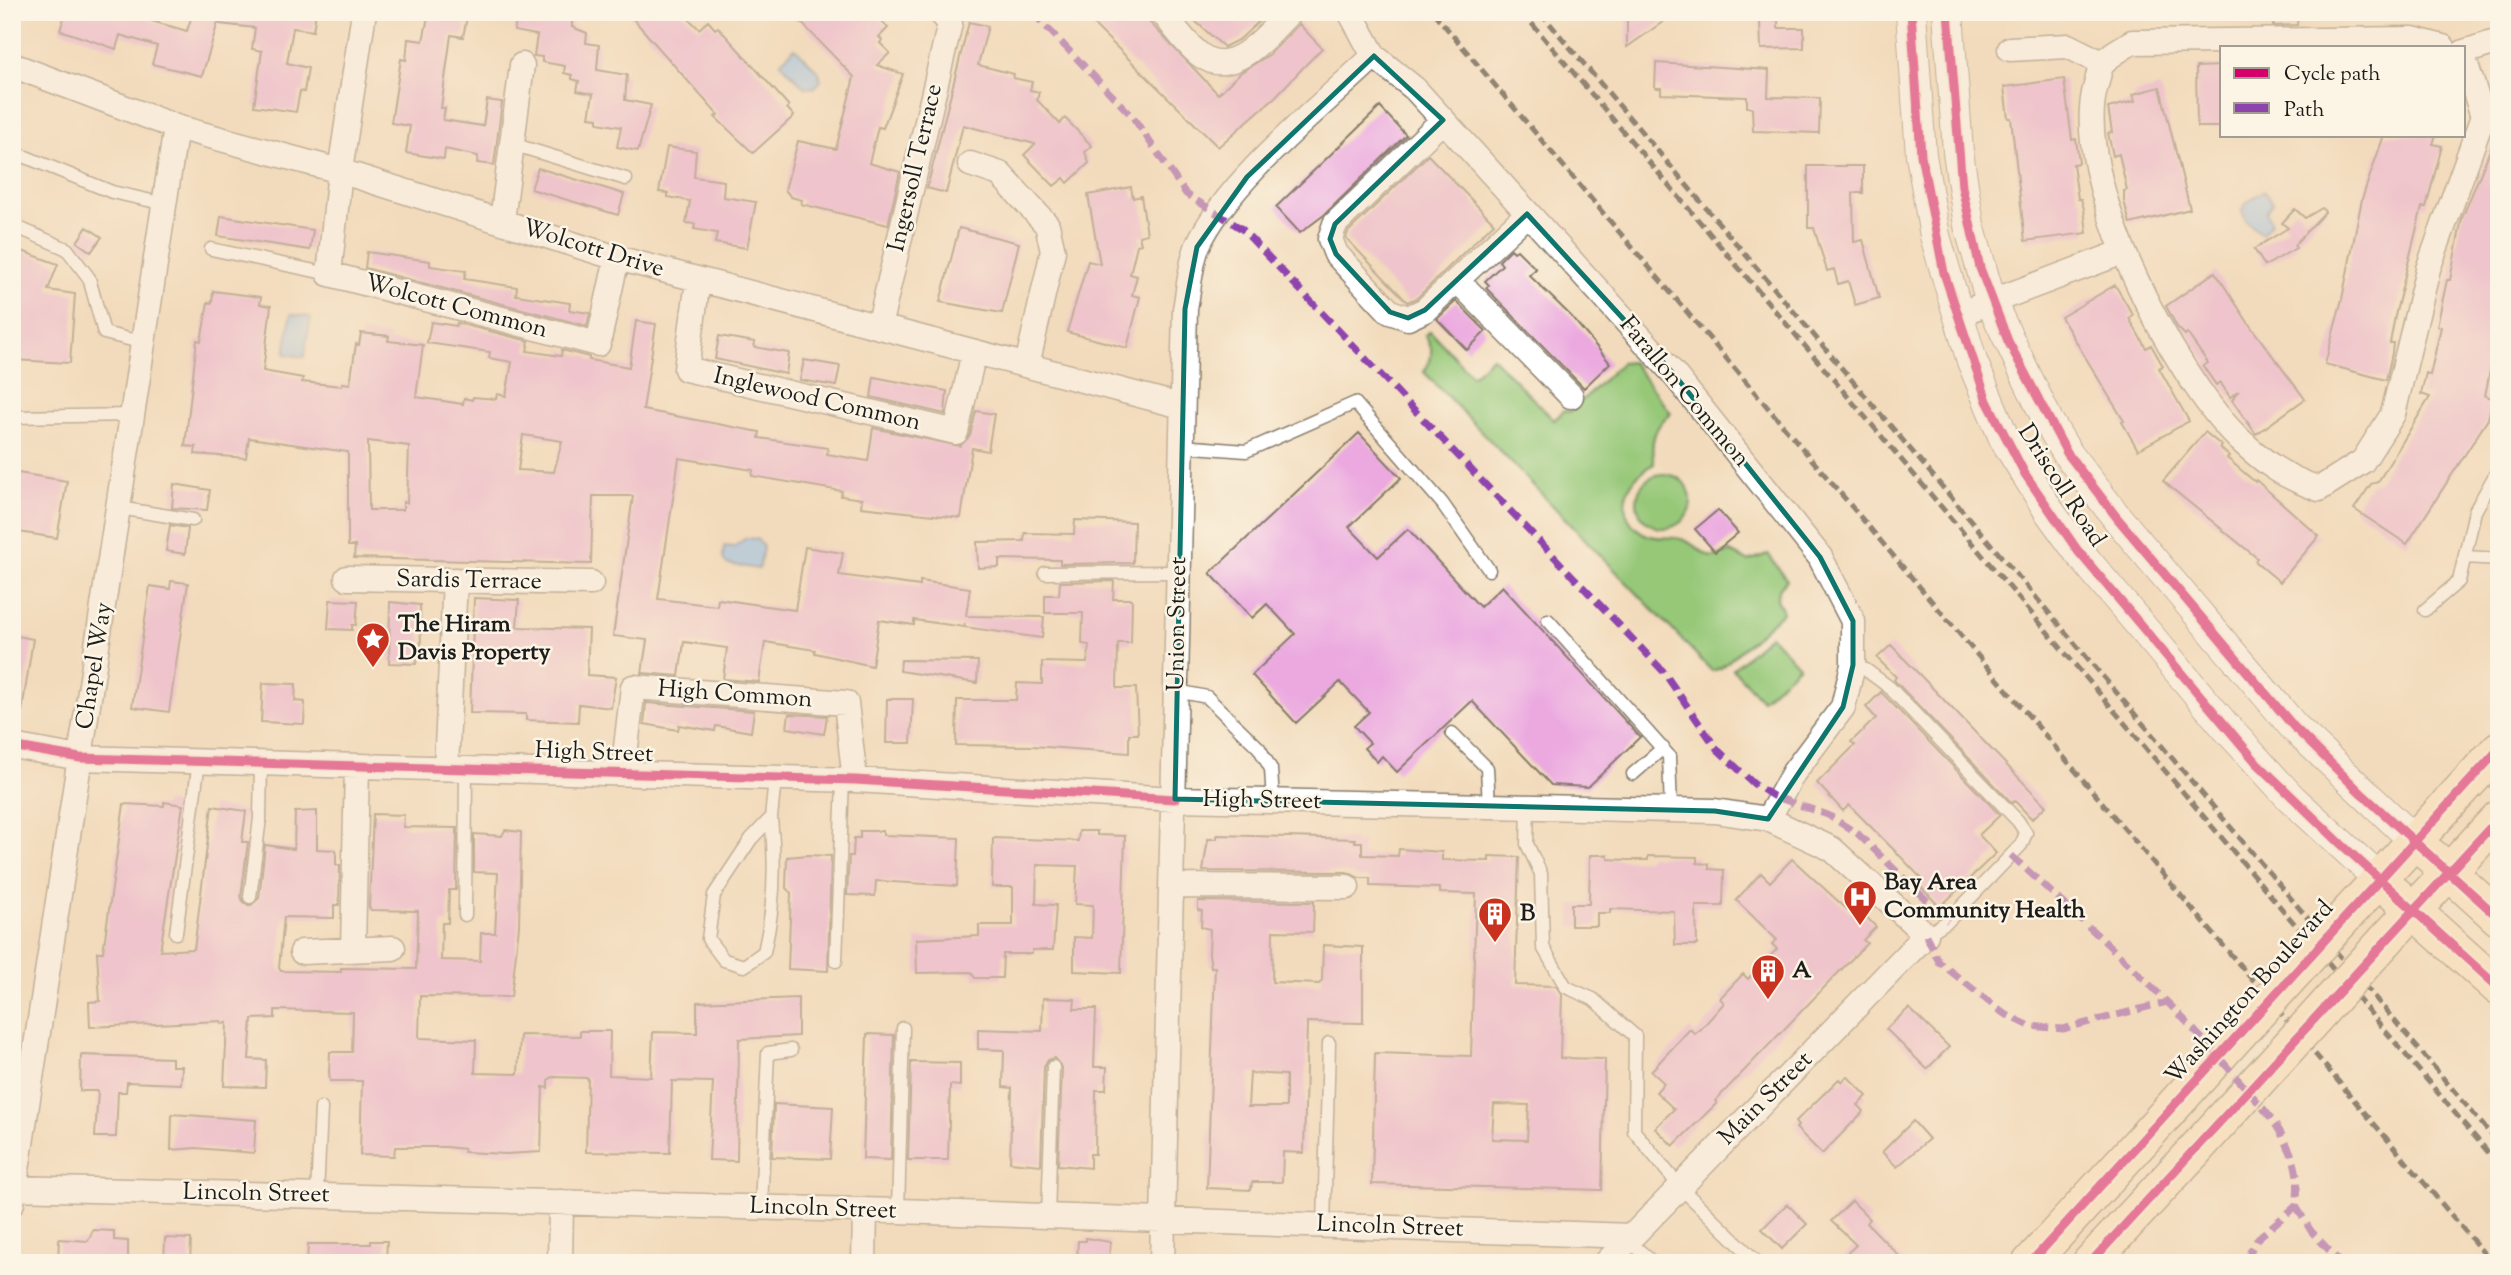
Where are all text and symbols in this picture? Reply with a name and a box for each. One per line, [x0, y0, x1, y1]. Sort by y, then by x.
legend [2220, 46, 2466, 136]
text: Cycle path [2284, 60, 2381, 90]
street label: Ingersoll Terrace [880, 81, 952, 255]
text: Path [2284, 96, 2325, 126]
street label: Wolcott Drive [518, 211, 668, 287]
street label: Wolcott Common [361, 266, 551, 348]
street label: Farallon Common [1611, 309, 1757, 475]
street label: Inglewood Common [710, 360, 924, 440]
street label: Driscoll Road [2008, 418, 2114, 555]
street label: Union Street [1160, 556, 1196, 692]
street label: Sardis Terrace [396, 563, 542, 599]
street label: Chapel Way [68, 600, 122, 732]
place label: The Hiram Davis Property [398, 608, 550, 670]
place icon: The Hiram Davis Property [354, 620, 392, 669]
street label: High Common [656, 673, 814, 717]
street label: High Street [534, 734, 654, 772]
street label: High Street [1202, 783, 1322, 819]
place label: Bay Area Community Health [1884, 866, 2086, 928]
hospital icon: Bay Area Community Health [1841, 878, 1879, 927]
street label: Washington Boulevard [2158, 893, 2343, 1093]
building icon: B [1476, 895, 1514, 944]
place label: B [1520, 897, 1535, 931]
building icon: A [1749, 952, 1787, 1001]
place label: A [1792, 954, 1812, 988]
street label: Main Street [1711, 1044, 1821, 1154]
street label: Lincoln Street [182, 1176, 330, 1212]
street label: Lincoln Street [749, 1189, 897, 1229]
street label: Lincoln Street [1316, 1207, 1464, 1247]

